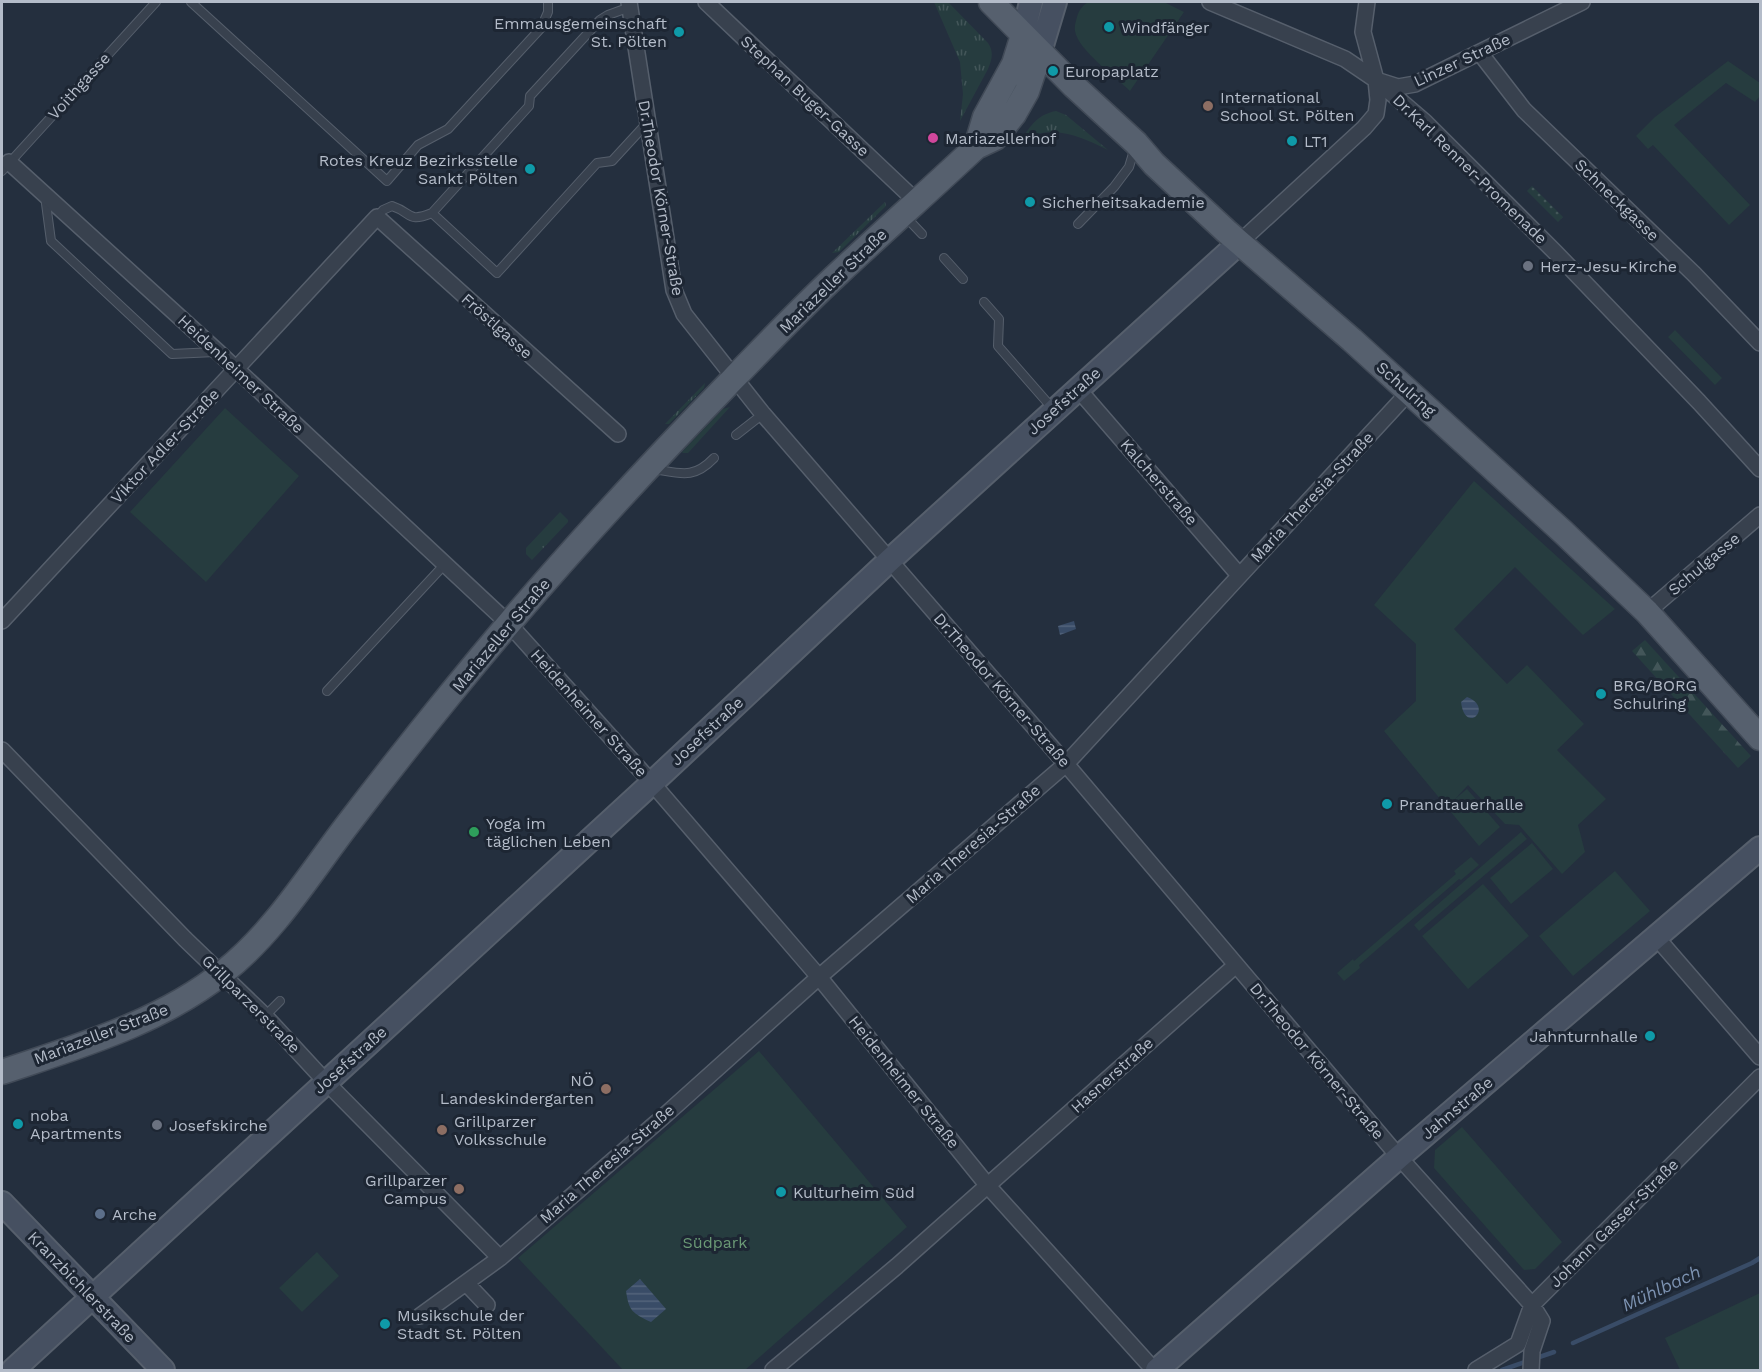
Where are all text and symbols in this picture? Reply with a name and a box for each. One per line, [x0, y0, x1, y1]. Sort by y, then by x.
place label: Emmausgemeinschaft St. Pölten [494, 14, 667, 51]
place label: Windfänger [1121, 18, 1210, 37]
marker: Windfänger [1102, 20, 1116, 34]
marker: Emmausgemeinschaft St. Pölten [672, 25, 686, 39]
street label: Linzer Straße [1411, 29, 1513, 91]
street label: Stephan Buger-Gasse [737, 31, 873, 161]
street label: Voithgasse [44, 49, 114, 123]
place label: Europaplatz [1065, 62, 1159, 81]
marker: Europaplatz [1046, 64, 1060, 78]
place label: International School St. Pölten [1220, 88, 1354, 125]
street label: Dr.Karl Renner-Promenade [1389, 90, 1551, 248]
street label: Dr.Theodor Körner-Straße [634, 99, 688, 297]
marker: International School St. Pölten [1201, 99, 1215, 113]
place label: Mariazellerhof [945, 129, 1057, 148]
marker: Mariazellerhof [926, 131, 940, 145]
place label: LT1 [1304, 132, 1327, 151]
marker: LT1 [1285, 134, 1299, 148]
place label: Rotes Kreuz Bezirksstelle Sankt Pölten [319, 151, 518, 188]
street label: Schneckgasse [1571, 155, 1663, 245]
marker: Rotes Kreuz Bezirksstelle Sankt Pölten [523, 162, 537, 176]
place label: Sicherheitsakademie [1042, 193, 1205, 212]
marker: Sicherheitsakademie [1023, 195, 1037, 209]
street label: Mariazeller Straße [775, 225, 891, 337]
place label: Herz-Jesu-Kirche [1540, 257, 1677, 276]
marker: Herz-Jesu-Kirche [1521, 259, 1535, 273]
street label: Fröstlgasse [458, 289, 536, 363]
street label: Heidenheimer Straße [174, 311, 308, 437]
street label: Schulring [1372, 357, 1440, 421]
street label: Josefstraße [1023, 363, 1105, 439]
street label: Viktor Adler-Straße [107, 385, 223, 507]
street label: Maria Theresia-Straße [1246, 428, 1378, 566]
street label: Kalcherstraße [1116, 435, 1202, 529]
street label: Schulgasse [1664, 529, 1744, 599]
street label: Mariazeller Straße [448, 574, 554, 696]
street label: Dr.Theodor Körner-Straße [930, 609, 1074, 771]
street label: Heidenheimer Straße [527, 645, 651, 781]
place label: BRG/BORG Schulring [1613, 676, 1697, 713]
marker: BRG/BORG Schulring [1594, 687, 1608, 701]
street label: Josefstraße [667, 693, 747, 769]
street label: Maria Theresia-Straße [902, 780, 1044, 908]
place label: Prandtauerhalle [1399, 795, 1523, 814]
marker: Prandtauerhalle [1380, 797, 1394, 811]
place label: Yoga im täglichen Leben [486, 814, 611, 851]
marker: Yoga im täglichen Leben [467, 825, 481, 839]
street label: Grillparzerstraße [198, 951, 304, 1057]
street label: Dr.Theodor Körner-Straße [1246, 979, 1388, 1143]
street label: Mariazeller Straße [31, 1000, 171, 1068]
street label: Heidenheimer Straße [845, 1012, 963, 1152]
street label: Josefstraße [309, 1022, 391, 1098]
place label: Jahnturnhalle [1529, 1027, 1638, 1046]
marker: Jahnturnhalle [1643, 1029, 1657, 1043]
street label: Hasnerstraße [1067, 1033, 1157, 1117]
place label: NÖ Landeskindergarten [440, 1071, 594, 1108]
street label: Jahnstraße [1417, 1073, 1497, 1143]
marker: NÖ Landeskindergarten [599, 1082, 613, 1096]
street label: Maria Theresia-Straße [536, 1100, 678, 1228]
place label: noba Apartments [30, 1106, 122, 1143]
place label: Grillparzer Volksschule [454, 1112, 547, 1149]
place label: Josefskirche [169, 1116, 268, 1135]
marker: noba Apartments [11, 1117, 25, 1131]
marker: Josefskirche [150, 1118, 164, 1132]
marker: Grillparzer Volksschule [435, 1123, 449, 1137]
street label: Johann Gasser-Straße [1546, 1155, 1682, 1291]
place label: Grillparzer Campus [365, 1171, 447, 1208]
marker: Grillparzer Campus [452, 1182, 466, 1196]
place label: Kulturheim Süd [793, 1183, 915, 1202]
marker: Kulturheim Süd [774, 1185, 788, 1199]
place label: Arche [112, 1205, 157, 1224]
marker: Arche [93, 1207, 107, 1221]
street label: Kranzbichlerstraße [24, 1227, 140, 1347]
park label: Südpark [683, 1233, 747, 1252]
water label: Mühlbach [1618, 1261, 1704, 1315]
place label: Musikschule der Stadt St. Pölten [397, 1306, 525, 1343]
marker: Musikschule der Stadt St. Pölten [378, 1317, 392, 1331]

